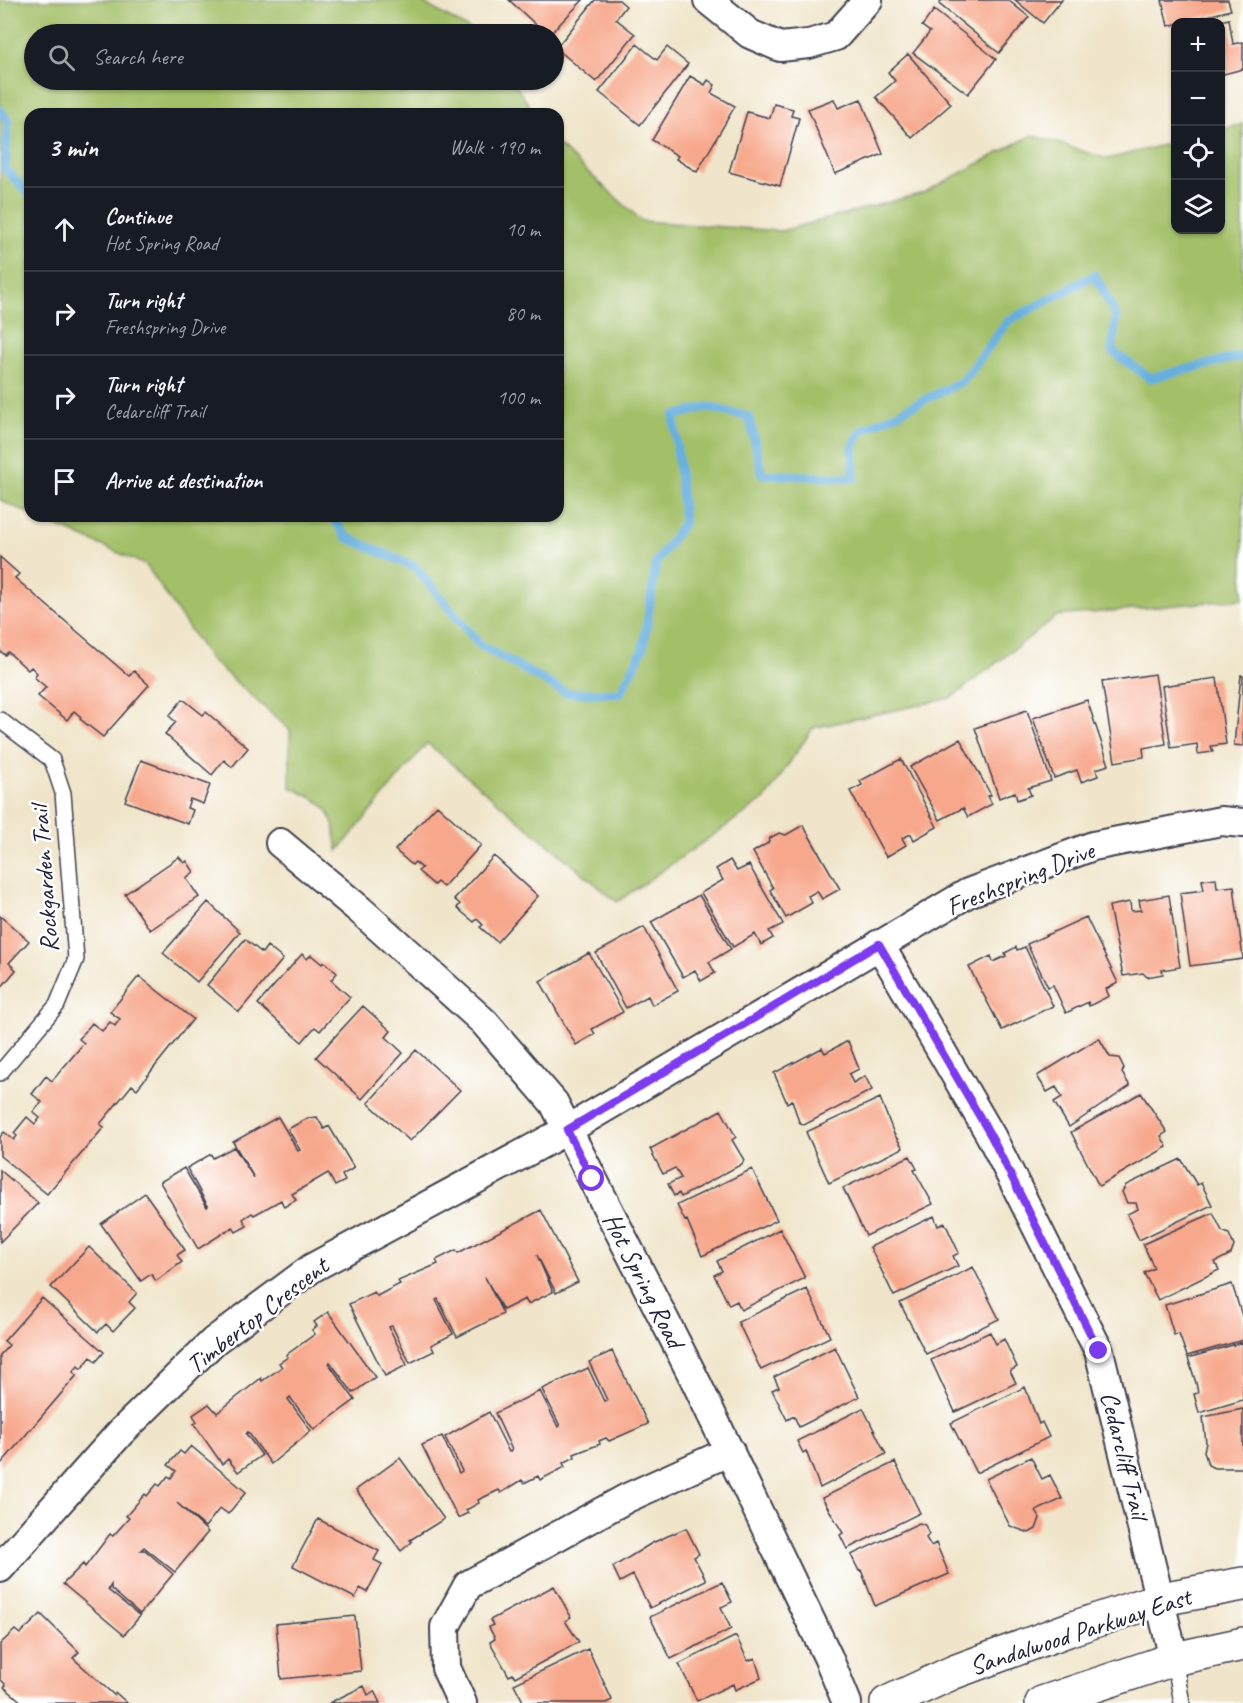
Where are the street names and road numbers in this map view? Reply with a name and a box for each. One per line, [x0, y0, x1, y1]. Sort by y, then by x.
street label: Rockgarden Trail [23, 800, 66, 953]
street label: Freshspring Drive [941, 833, 1101, 923]
street label: Hot Spring Road [595, 1207, 693, 1357]
street label: Timbertop Crescent [180, 1248, 337, 1381]
street label: Cedarcliff Trail [1093, 1388, 1157, 1526]
street label: Sandalwood Parkway East [965, 1579, 1197, 1683]

